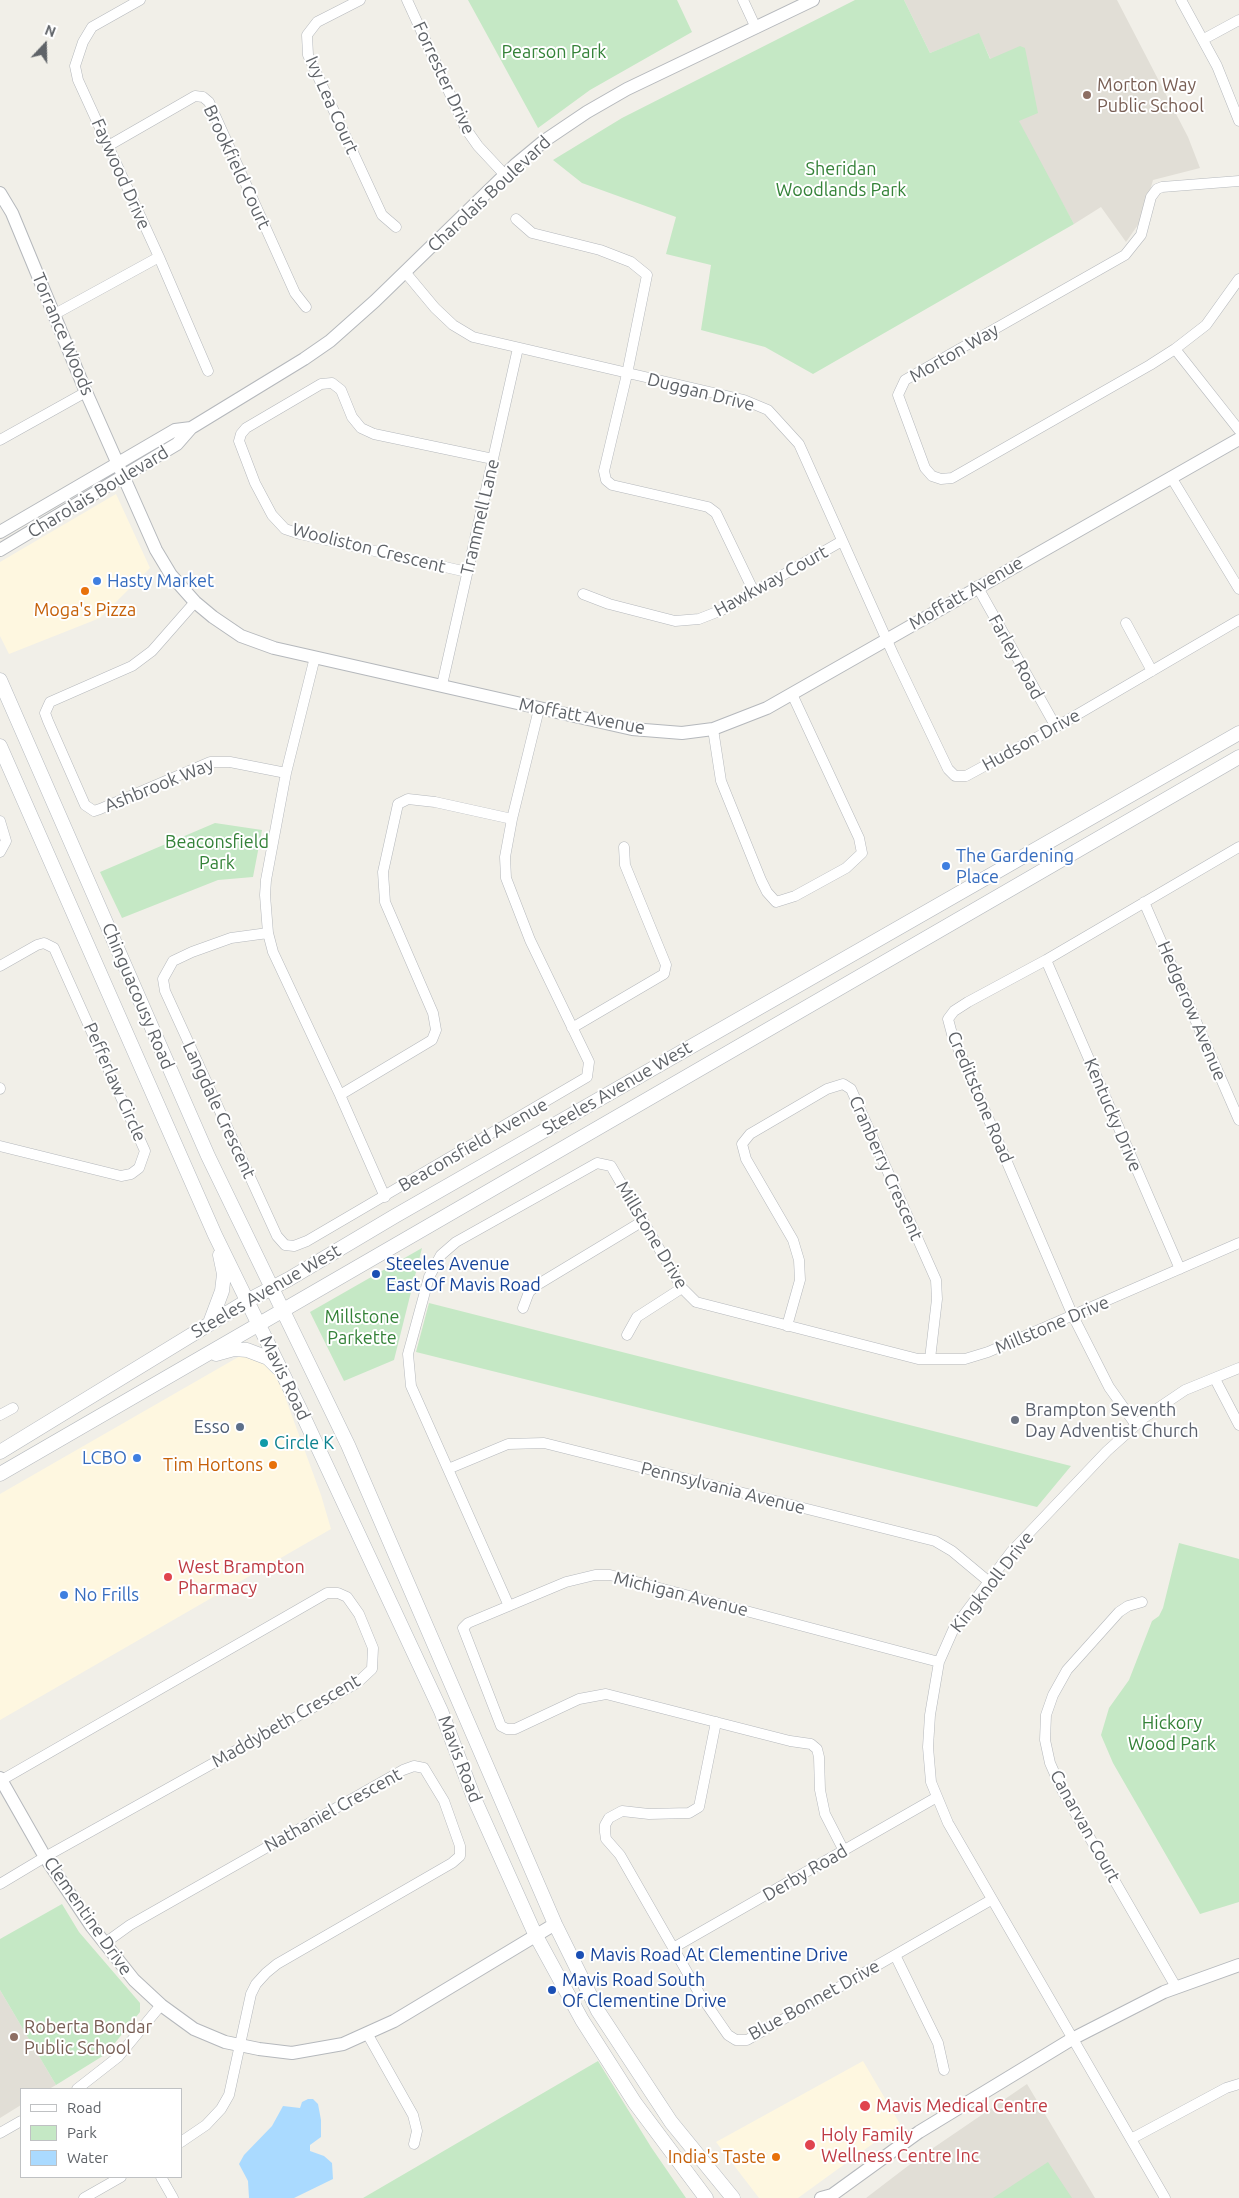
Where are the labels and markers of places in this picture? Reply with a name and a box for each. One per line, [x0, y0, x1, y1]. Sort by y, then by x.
place label: Morton Way Public School [1097, 74, 1204, 116]
marker: Morton Way Public School [1081, 89, 1093, 101]
place label: Hasty Market [107, 570, 214, 592]
marker: Hasty Market [91, 575, 103, 587]
marker: Moga's Pizza [79, 585, 91, 597]
place label: Moga's Pizza [34, 599, 136, 621]
place label: The Gardening Place [956, 845, 1074, 888]
marker: The Gardening Place [940, 860, 952, 872]
place label: Steeles Avenue East Of Mavis Road [386, 1253, 541, 1296]
marker: Steeles Avenue East Of Mavis Road [370, 1268, 382, 1280]
place label: Brampton Seventh Day Adventist Church [1025, 1399, 1198, 1442]
marker: Brampton Seventh Day Adventist Church [1009, 1414, 1021, 1426]
place label: Esso [194, 1416, 230, 1438]
marker: Esso [234, 1421, 246, 1433]
place label: Circle K [274, 1432, 334, 1454]
marker: Circle K [258, 1437, 270, 1449]
place label: LCBO [82, 1447, 127, 1469]
marker: LCBO [131, 1452, 143, 1464]
place label: Tim Hortons [163, 1454, 263, 1476]
marker: Tim Hortons [267, 1459, 279, 1471]
place label: West Brampton Pharmacy [178, 1556, 305, 1598]
marker: West Brampton Pharmacy [162, 1571, 174, 1583]
place label: No Frills [74, 1584, 139, 1606]
marker: No Frills [58, 1589, 70, 1601]
place label: Mavis Road At Clementine Drive [590, 1944, 848, 1966]
marker: Mavis Road At Clementine Drive [574, 1949, 586, 1961]
place label: Mavis Road South Of Clementine Drive [562, 1969, 727, 2012]
marker: Mavis Road South Of Clementine Drive [546, 1984, 558, 1996]
place label: Roberta Bondar Public School [24, 2016, 152, 2058]
marker: Roberta Bondar Public School [8, 2031, 20, 2043]
place label: Mavis Medical Centre [876, 2095, 1048, 2117]
marker: Mavis Medical Centre [858, 2099, 872, 2113]
place label: Holy Family Wellness Centre Inc [821, 2124, 979, 2166]
marker: Holy Family Wellness Centre Inc [803, 2138, 817, 2152]
place label: India's Taste [668, 2146, 766, 2168]
marker: India's Taste [770, 2151, 782, 2163]

